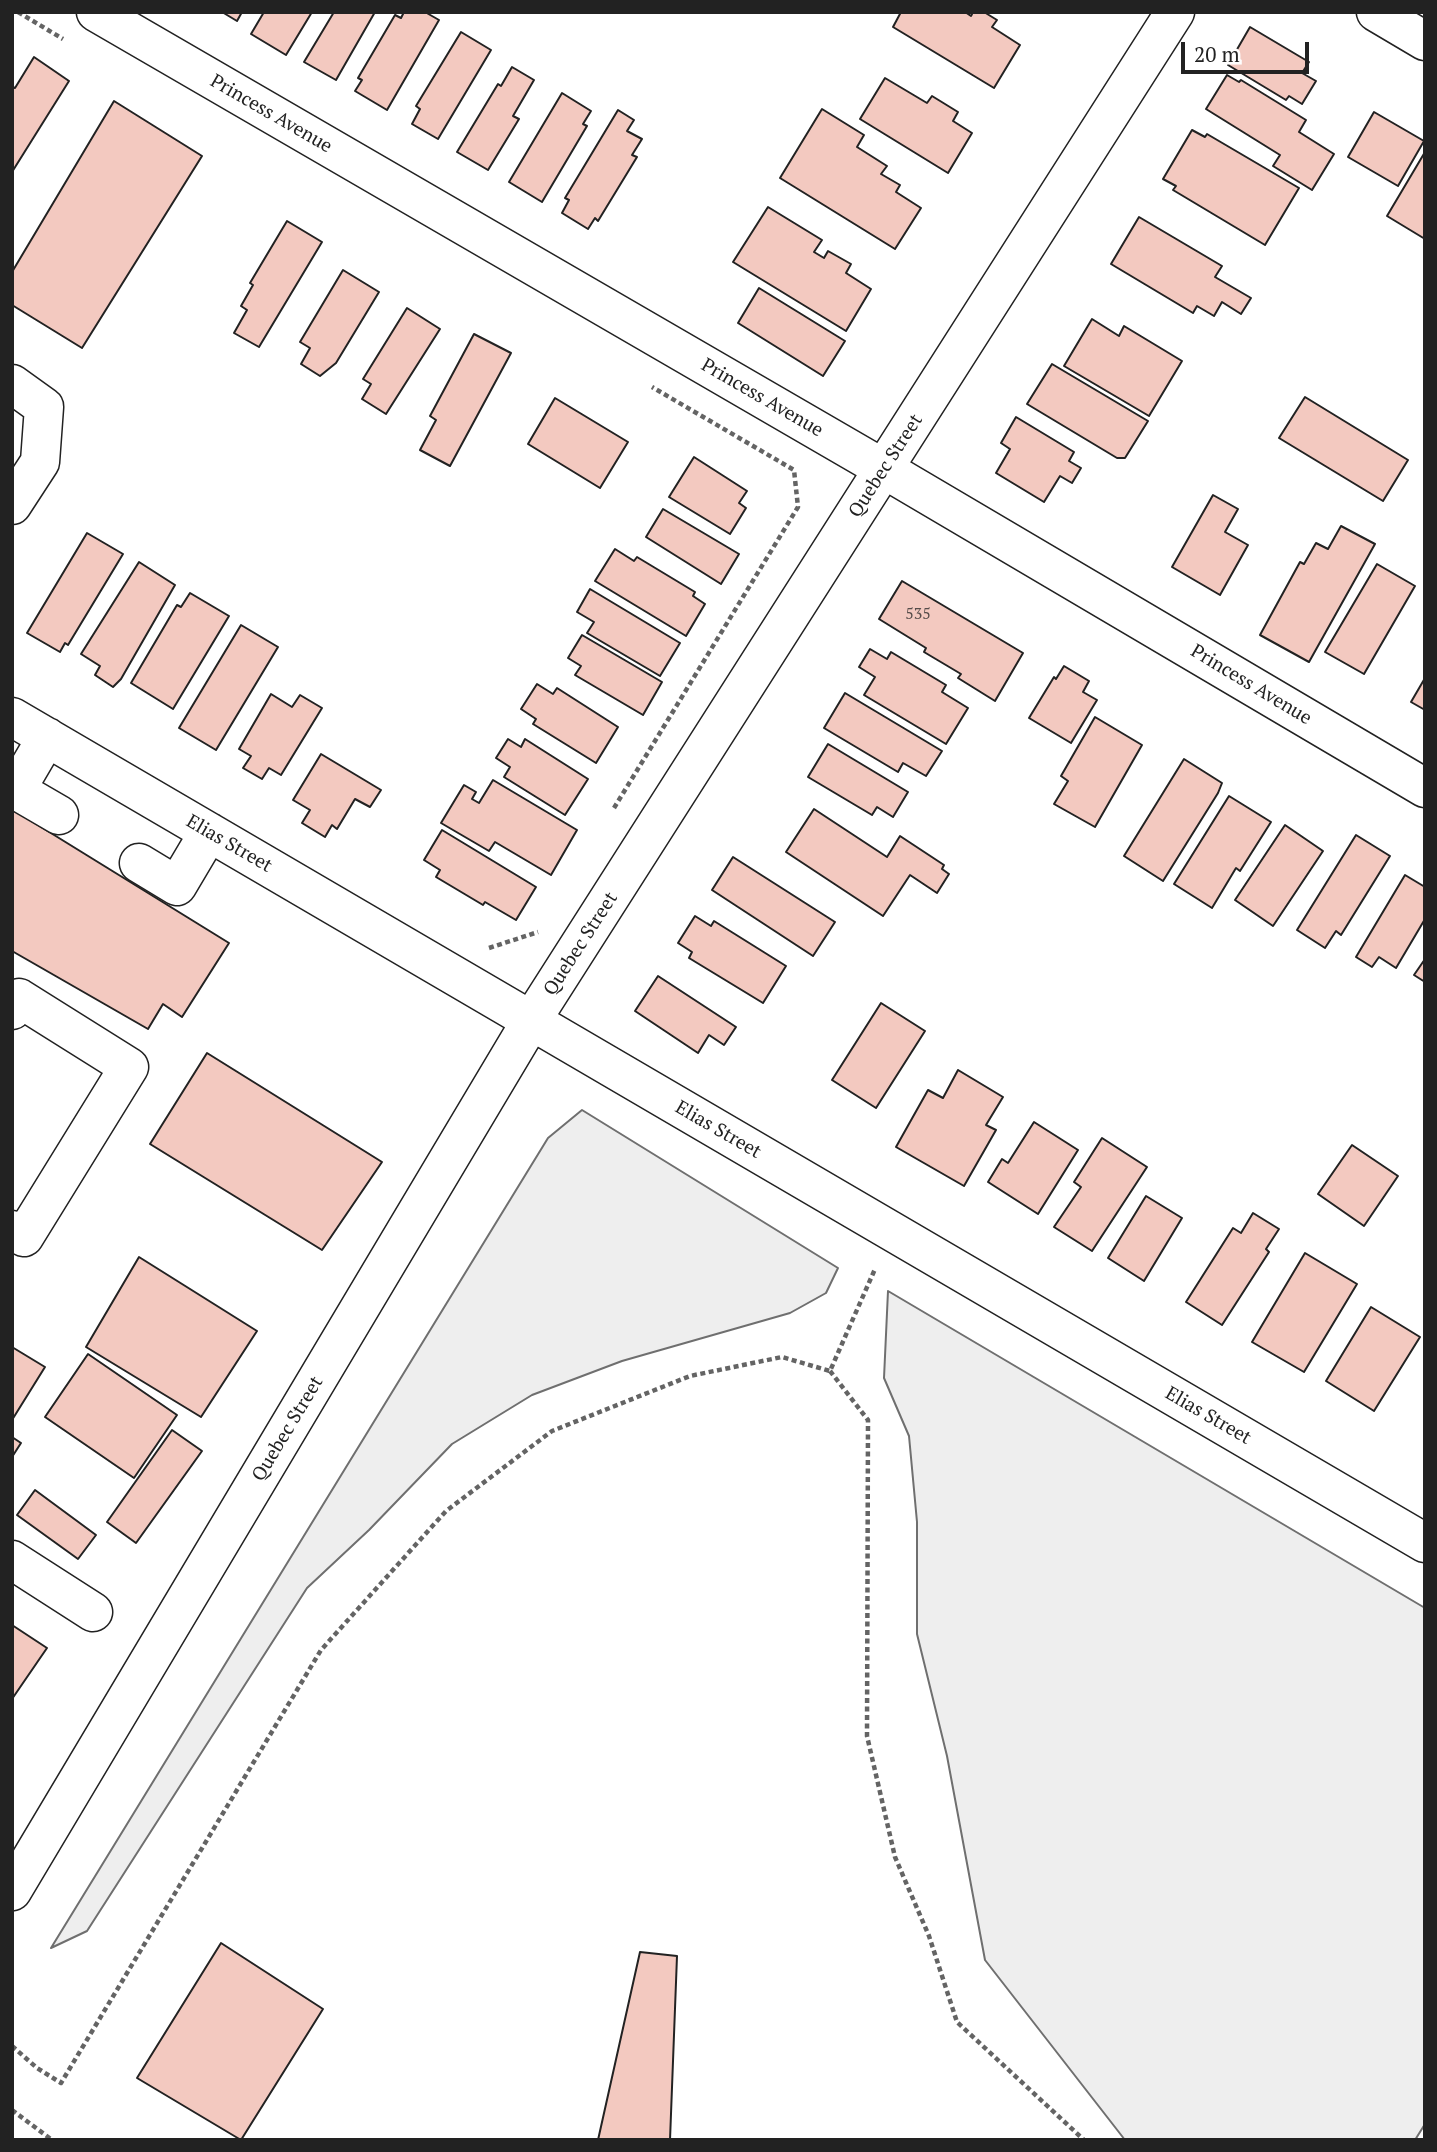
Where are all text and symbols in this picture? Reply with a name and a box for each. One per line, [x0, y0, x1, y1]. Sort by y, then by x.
scale bar [1185, 28, 1313, 72]
text: 20 m [1194, 40, 1240, 68]
street label: Princess Avenue [206, 70, 336, 158]
street label: Princess Avenue [697, 354, 827, 442]
street label: Quebec Street [844, 410, 928, 522]
house number: 535 [905, 604, 931, 624]
street label: Princess Avenue [1186, 640, 1316, 730]
street label: Elias Street [182, 810, 276, 878]
street label: Quebec Street [539, 888, 623, 1000]
street label: Elias Street [671, 1096, 765, 1164]
street label: Quebec Street [248, 1372, 328, 1486]
street label: Elias Street [1161, 1382, 1255, 1450]

